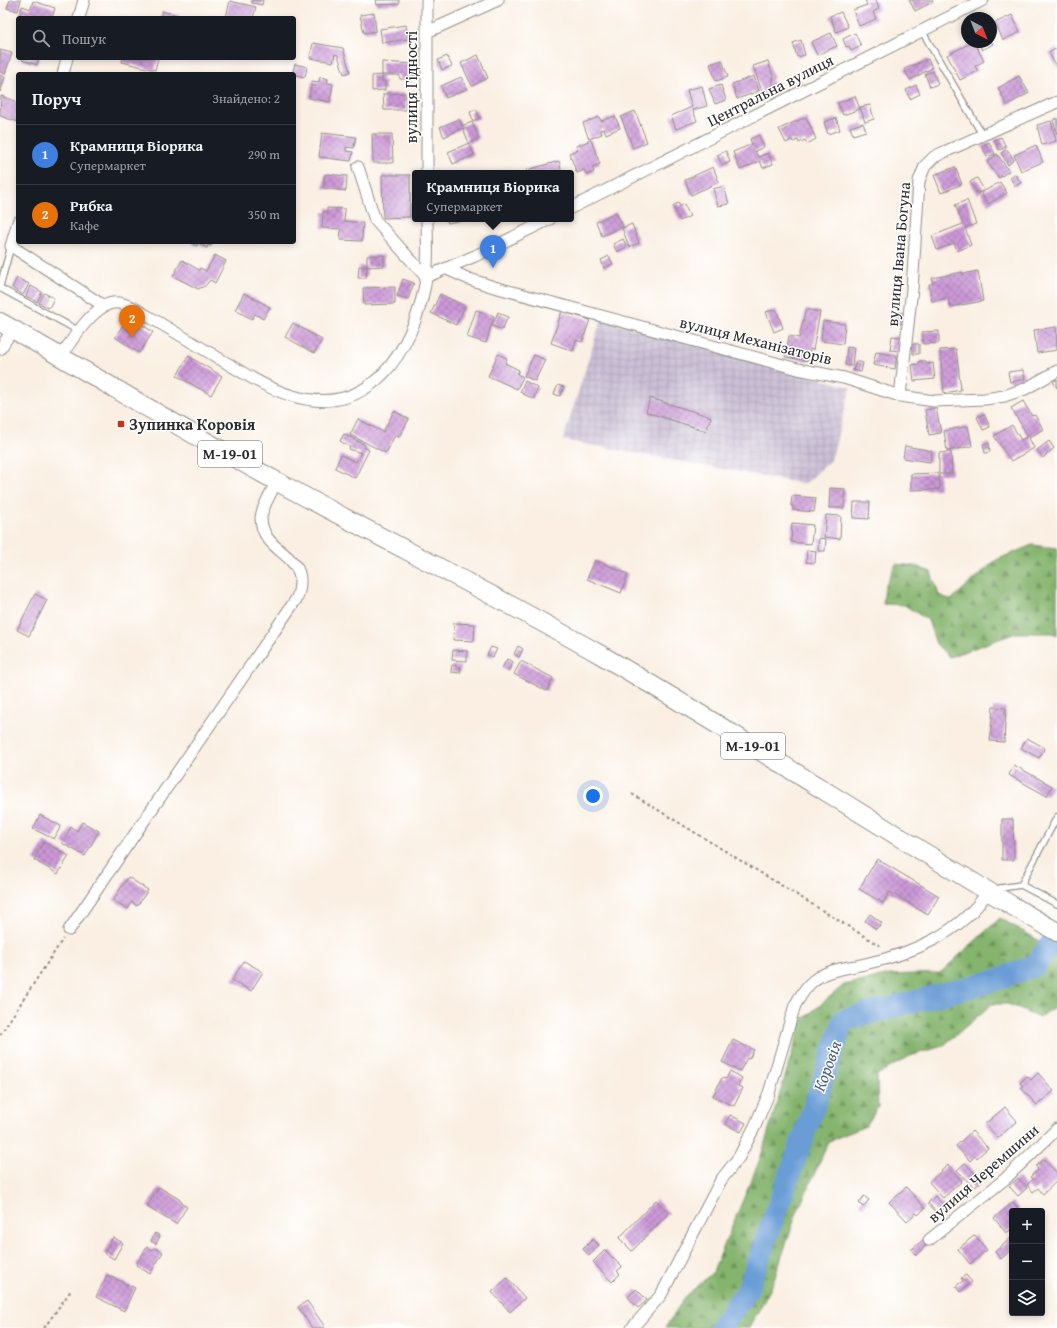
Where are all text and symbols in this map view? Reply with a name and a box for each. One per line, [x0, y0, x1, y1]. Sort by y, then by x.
north arrow [961, 12, 997, 48]
search box [16, 16, 296, 60]
icon: search [30, 27, 52, 49]
text: Пошук [62, 28, 106, 49]
street label: вулиця Гідності [399, 30, 423, 143]
street label: Центральна вулиця [702, 48, 838, 132]
text: Поруч [32, 86, 81, 111]
text: Знайдено: 2 [212, 89, 280, 108]
text: Крамниця Віорика [70, 135, 203, 156]
text: 1 [42, 145, 48, 164]
text: 290 m [248, 145, 280, 164]
text: Супермаркет [70, 156, 146, 175]
popup [412, 170, 574, 222]
text: Крамниця Віорика [426, 176, 560, 197]
street label: вулиця Івана Богуна [880, 180, 916, 327]
text: Рибка [70, 195, 113, 216]
text: Супермаркет [426, 197, 502, 216]
text: 2 [42, 205, 48, 224]
text: 350 m [248, 205, 280, 224]
text: Кафе [70, 216, 99, 235]
pin: 1 [480, 235, 506, 268]
pin: 2 [119, 305, 145, 338]
street label: вулиця Механізаторів [677, 309, 835, 371]
place label: Зупинка Коровія [129, 412, 256, 436]
marker: Зупинка Коровія [116, 419, 126, 429]
road number: М-19-01 [198, 441, 262, 467]
road number: М-19-01 [721, 733, 785, 759]
your location [583, 786, 603, 806]
water label: Коровія [806, 1036, 847, 1095]
street label: вулиця Черемшини [922, 1118, 1044, 1228]
map controls [1009, 1208, 1045, 1316]
button: + [1009, 1208, 1045, 1244]
button: − [1009, 1244, 1045, 1280]
button: layers [1009, 1280, 1045, 1316]

